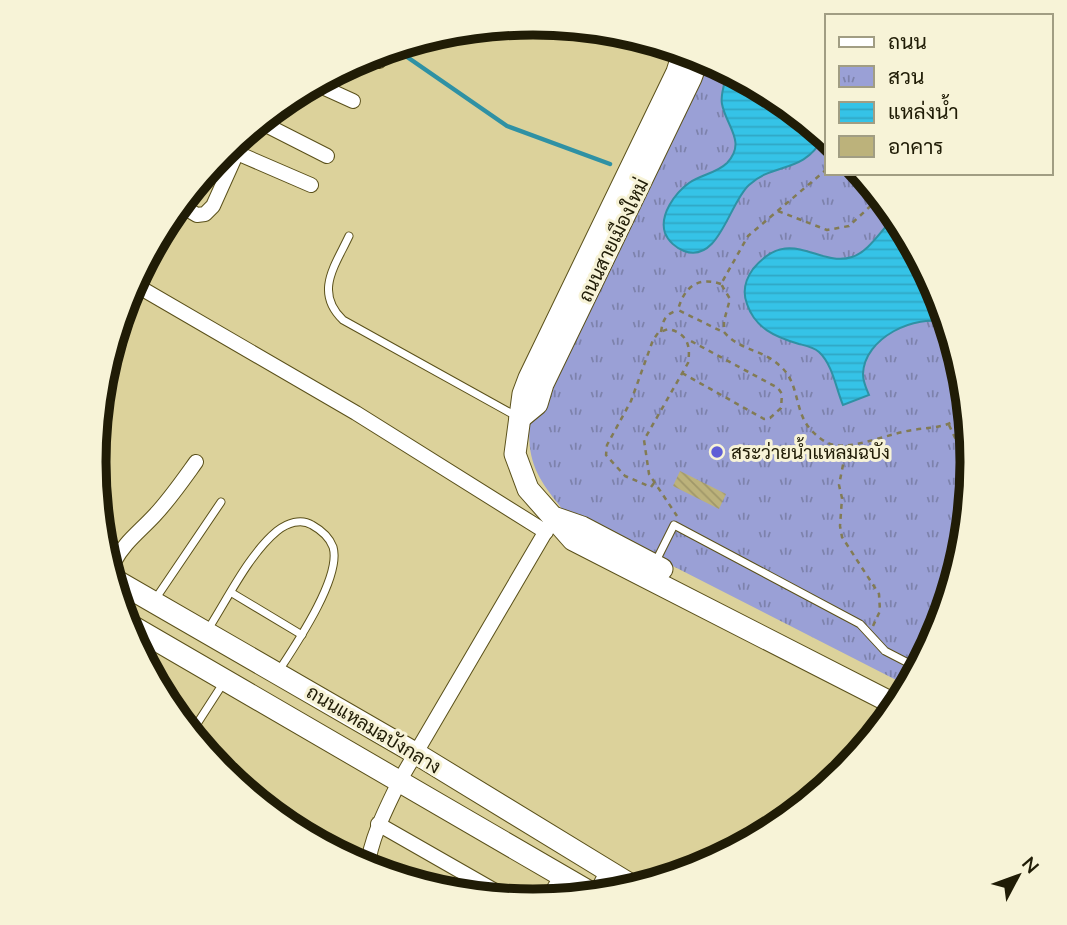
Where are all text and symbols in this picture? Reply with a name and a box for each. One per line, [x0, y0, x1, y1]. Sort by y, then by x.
legend [825, 14, 1053, 175]
text: ถนน [888, 28, 927, 54]
text: สวน [888, 63, 924, 89]
text: แหล่งน้ำ [888, 94, 959, 124]
text: อาคาร [888, 133, 944, 159]
street label: ถนนสายเมืองใหม่ [573, 174, 653, 306]
place label: สระว่ายน้ำแหลมฉบัง [731, 437, 890, 464]
marker: สระว่ายน้ำแหลมฉบัง [709, 444, 725, 460]
street label: ถนนแหลมฉบังกลาง [302, 679, 446, 779]
north arrow [983, 841, 1053, 911]
text: N [1017, 852, 1045, 878]

